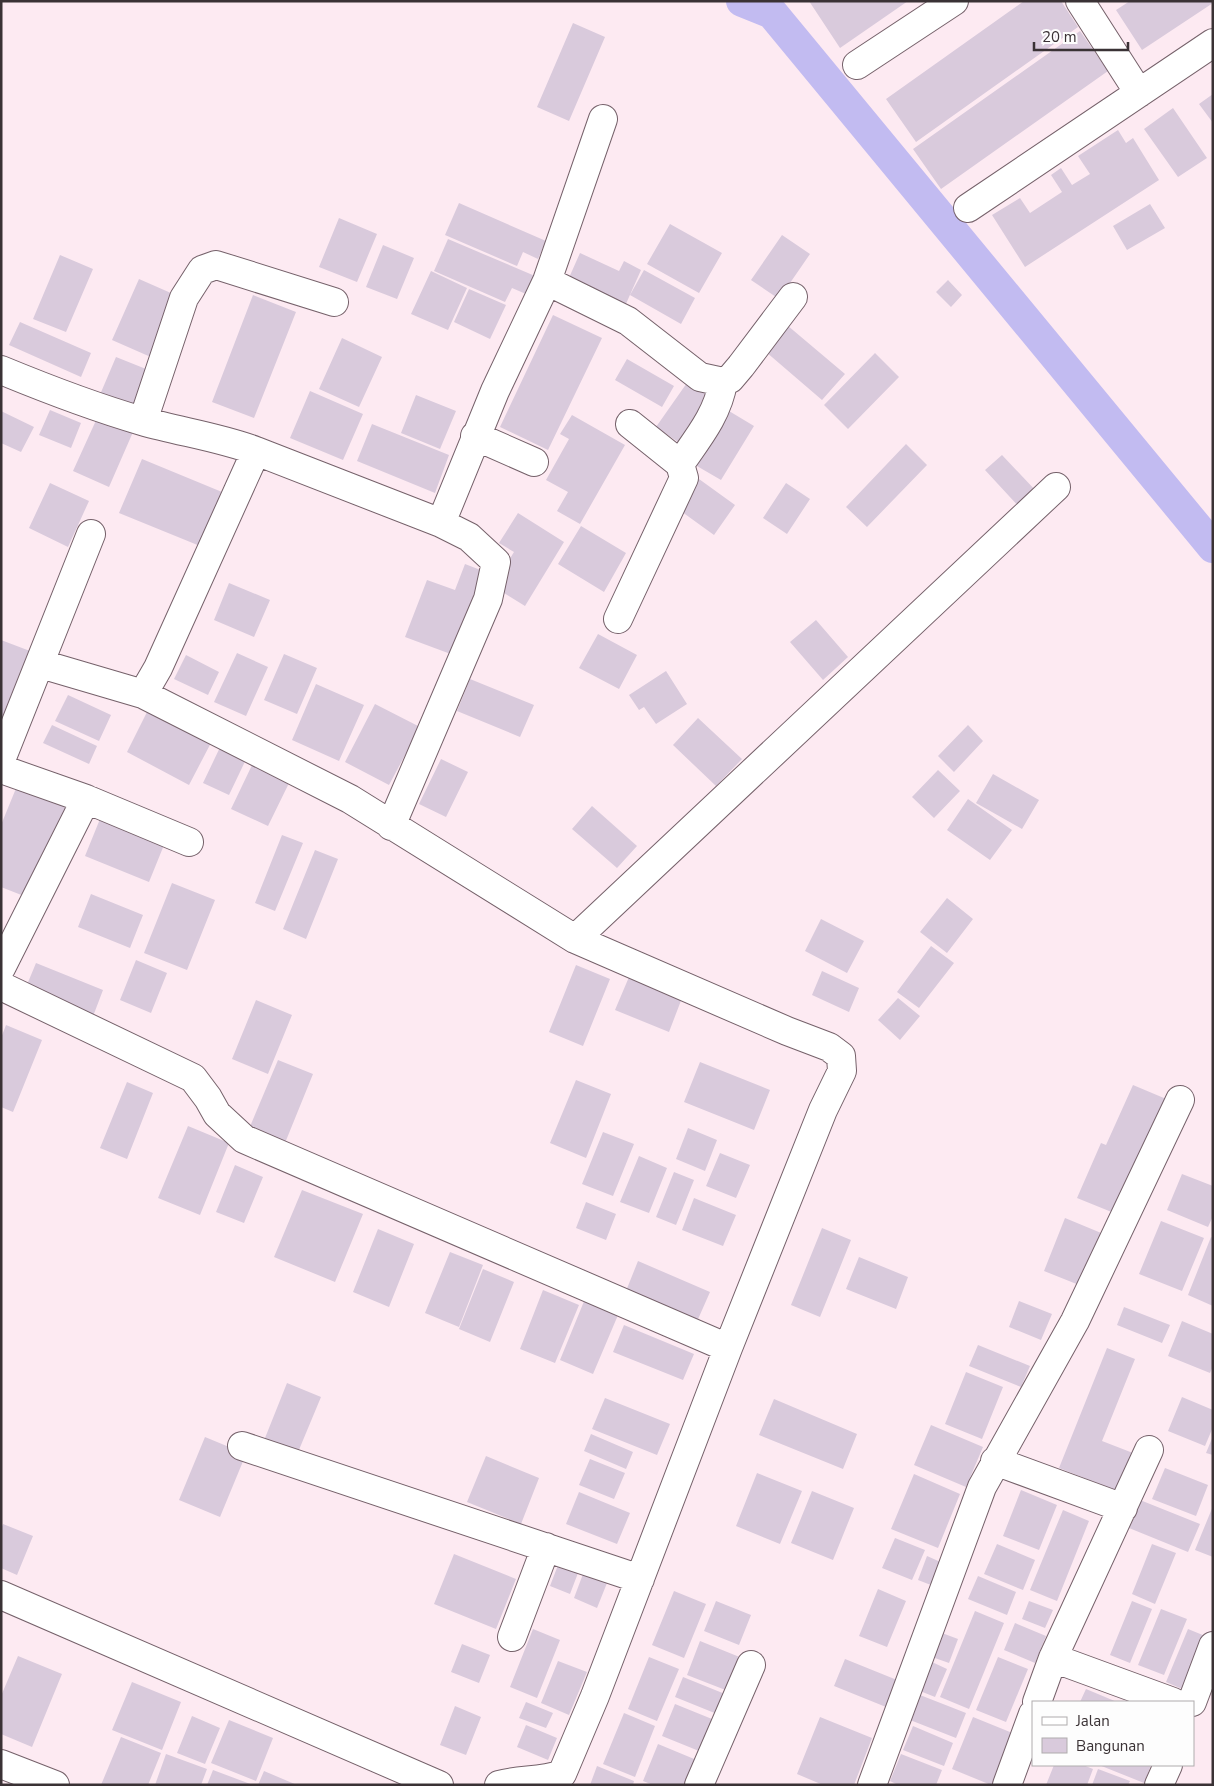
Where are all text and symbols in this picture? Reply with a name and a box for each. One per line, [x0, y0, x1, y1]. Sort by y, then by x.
scale bar [1034, 20, 1128, 52]
text: 20 m [1042, 27, 1077, 47]
legend [1032, 1701, 1194, 1766]
text: Jalan [1075, 1711, 1110, 1731]
text: Bangunan [1076, 1736, 1145, 1756]

